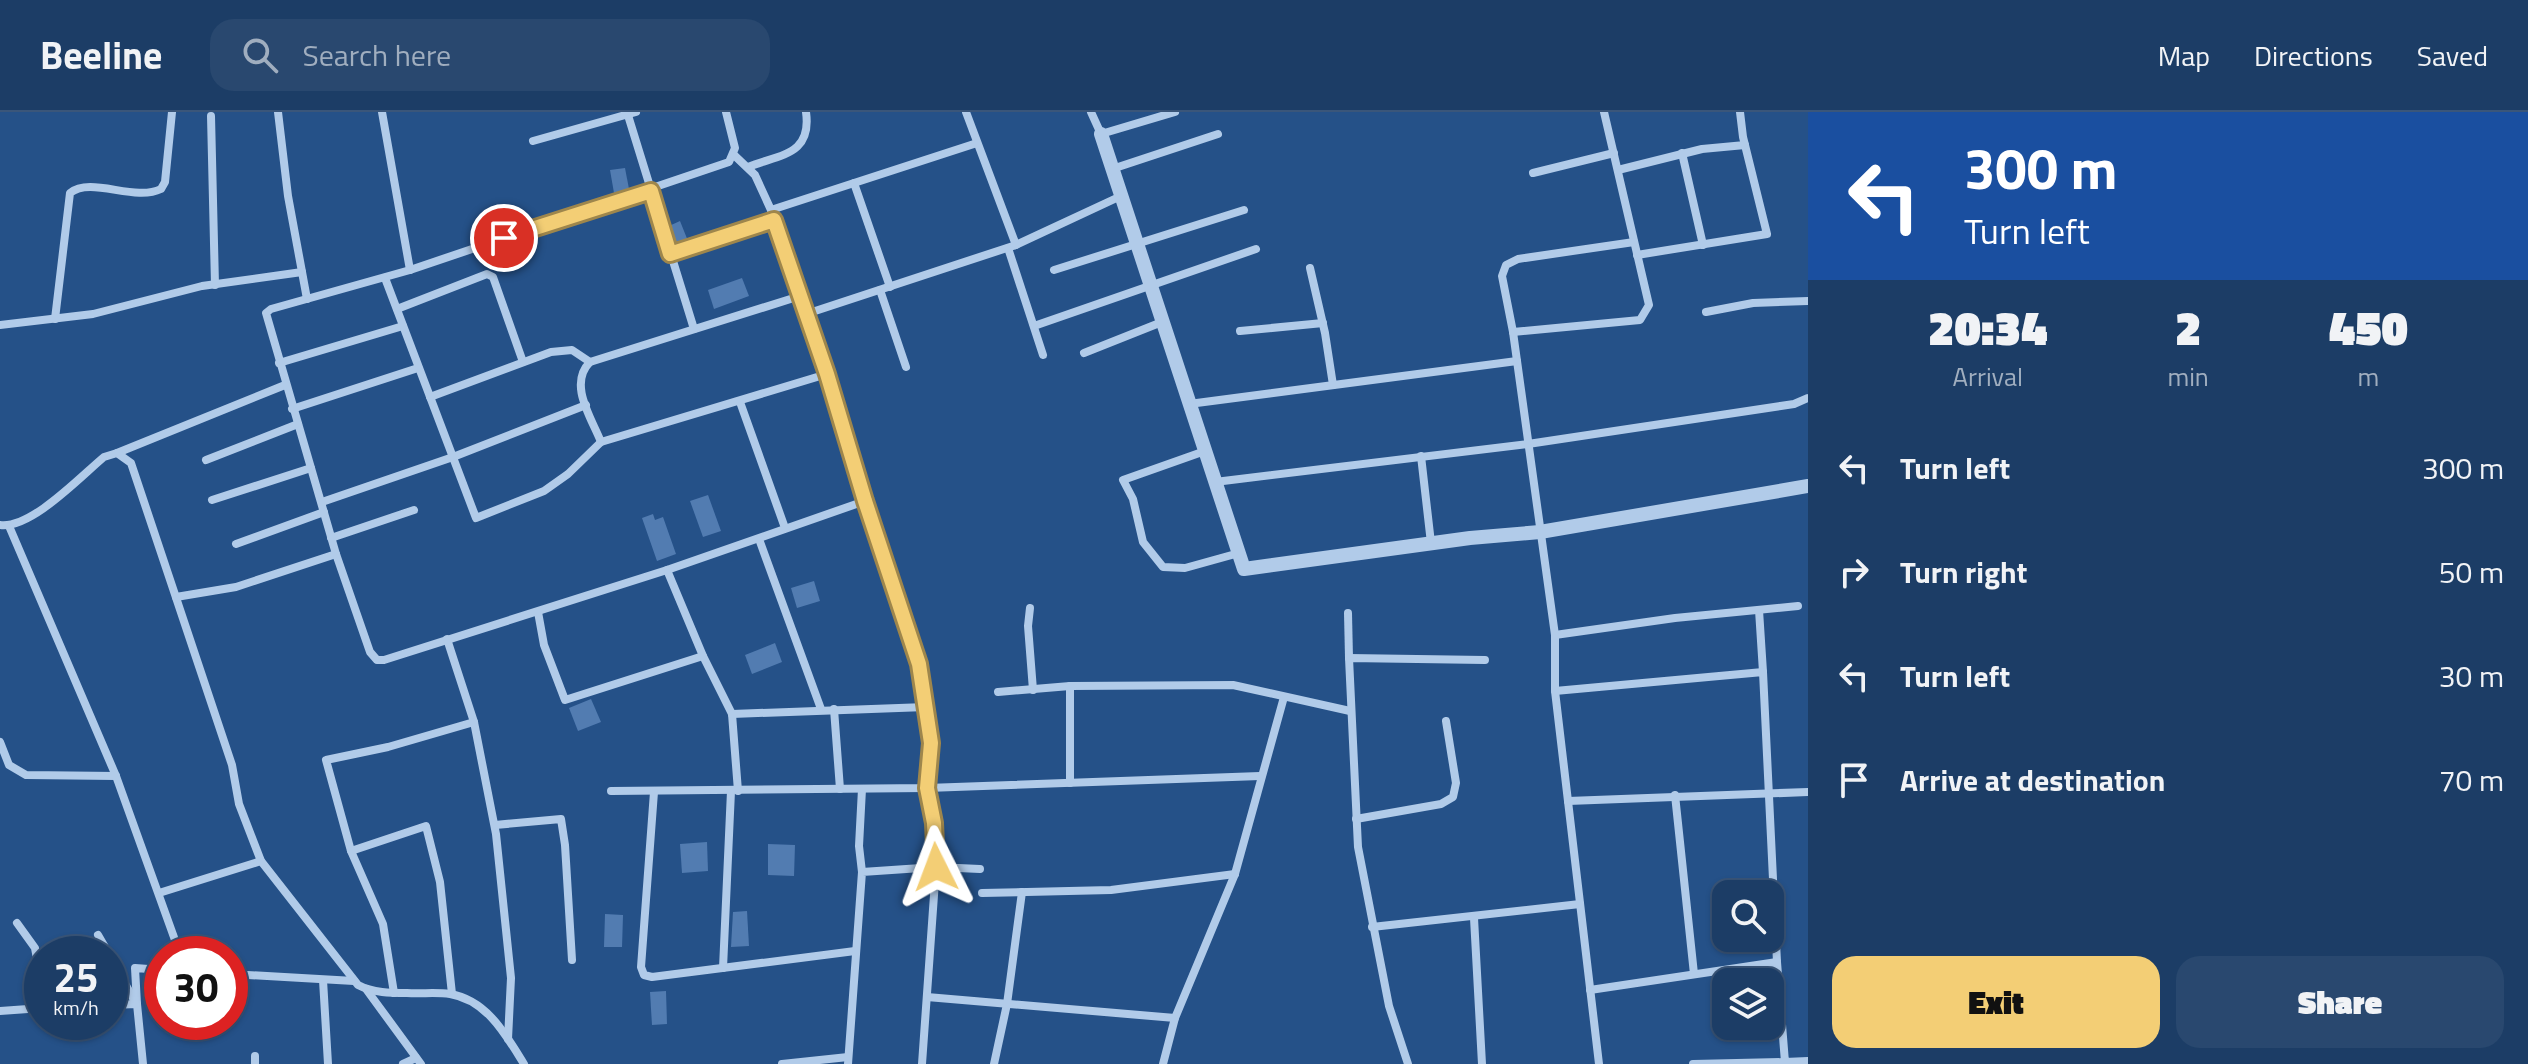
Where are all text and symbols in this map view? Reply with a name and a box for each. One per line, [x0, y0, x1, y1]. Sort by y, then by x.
search box [210, 19, 770, 91]
text: Beeline [40, 26, 162, 84]
text: Search here [302, 32, 451, 78]
icon: search [238, 33, 282, 77]
text: Map [2158, 34, 2210, 77]
text: Directions [2254, 34, 2373, 77]
text: Saved [2417, 34, 2488, 77]
text: 300 m [1964, 126, 2117, 211]
icon: left [1832, 144, 1936, 248]
text: Turn left [1964, 203, 2090, 258]
pin [470, 204, 538, 272]
icon: arrive [482, 216, 526, 260]
text: 20:34 [1928, 291, 2047, 364]
text: 2 [2175, 291, 2201, 364]
text: 450 [2329, 291, 2408, 364]
text: Arrival [1952, 357, 2023, 396]
text: min [2167, 357, 2209, 396]
text: m [2358, 357, 2379, 396]
text: Turn left [1900, 445, 2010, 491]
text: 300 m [2422, 445, 2504, 491]
icon: left [1832, 446, 1876, 490]
text: Turn right [1900, 549, 2028, 595]
text: 50 m [2439, 549, 2504, 595]
icon: right [1832, 550, 1876, 594]
text: Turn left [1900, 653, 2010, 699]
text: 30 m [2439, 653, 2504, 699]
icon: left [1832, 654, 1876, 698]
text: Arrive at destination [1900, 757, 2165, 803]
text: 70 m [2439, 757, 2504, 803]
icon: arrive [1832, 758, 1876, 802]
position arrow [894, 825, 978, 909]
map controls [1712, 880, 1784, 1040]
button: search [1712, 880, 1784, 952]
speed limit sign: 30 [144, 936, 248, 1040]
text: 25 [54, 947, 98, 1008]
button: Exit [1832, 956, 2160, 1048]
button: Share [2176, 956, 2504, 1048]
button: layers [1712, 968, 1784, 1040]
text: km/h [53, 992, 99, 1023]

